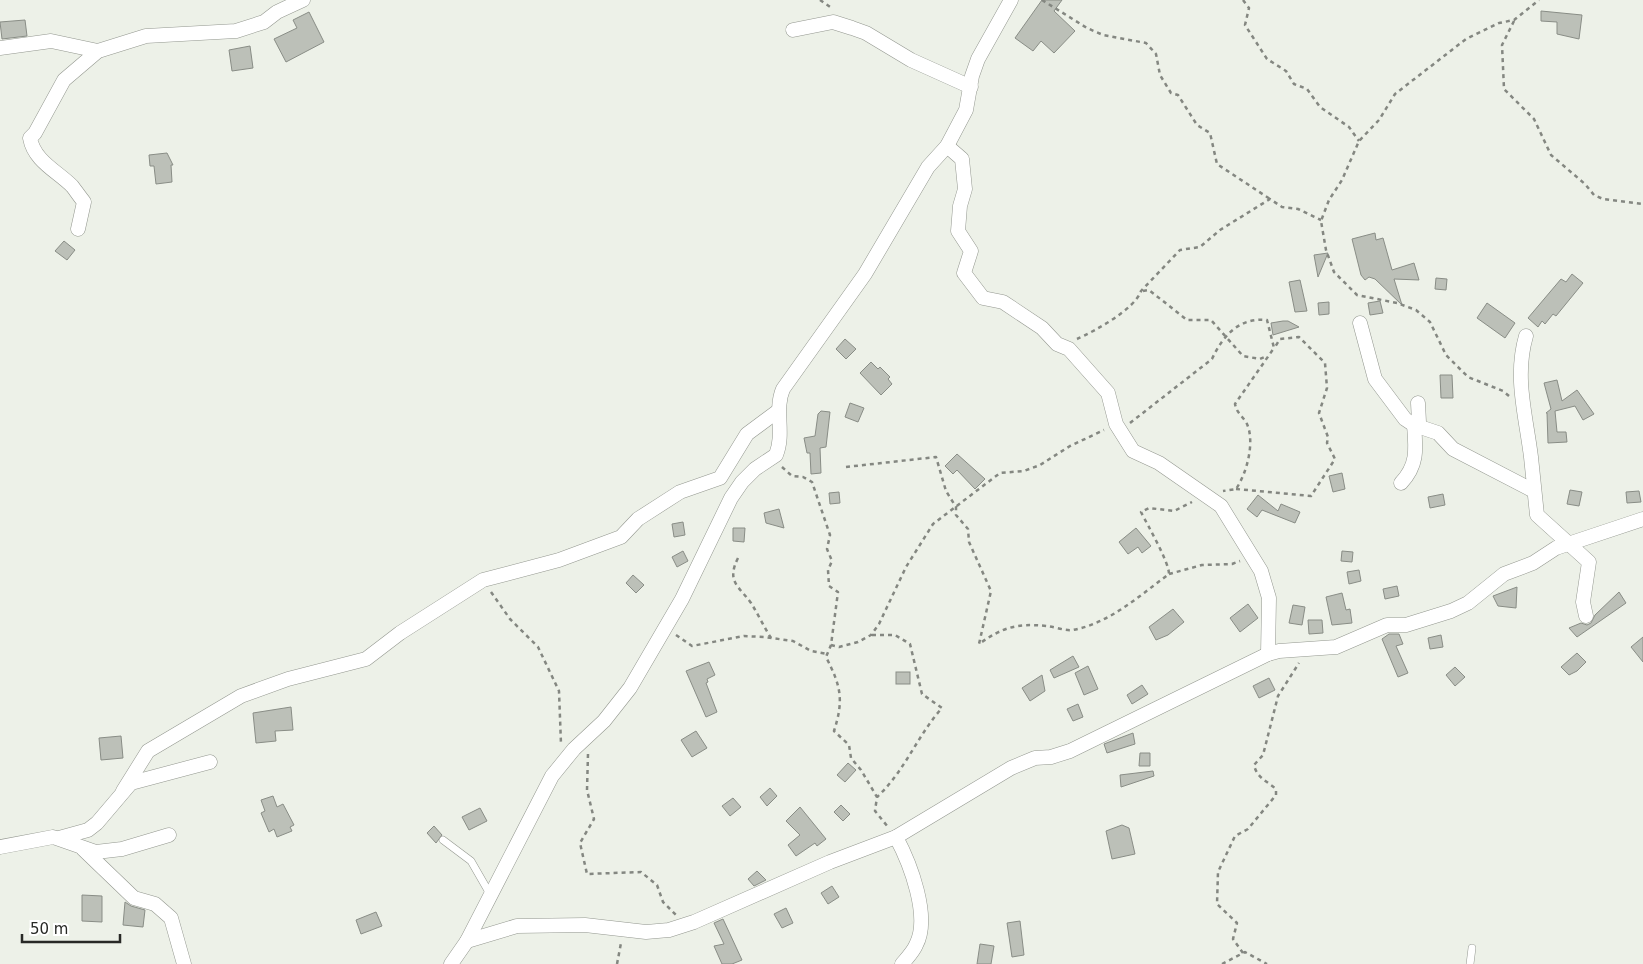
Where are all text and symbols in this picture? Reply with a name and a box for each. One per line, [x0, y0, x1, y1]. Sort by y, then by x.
scale bar [22, 912, 120, 944]
text: 50 m [30, 920, 68, 938]

